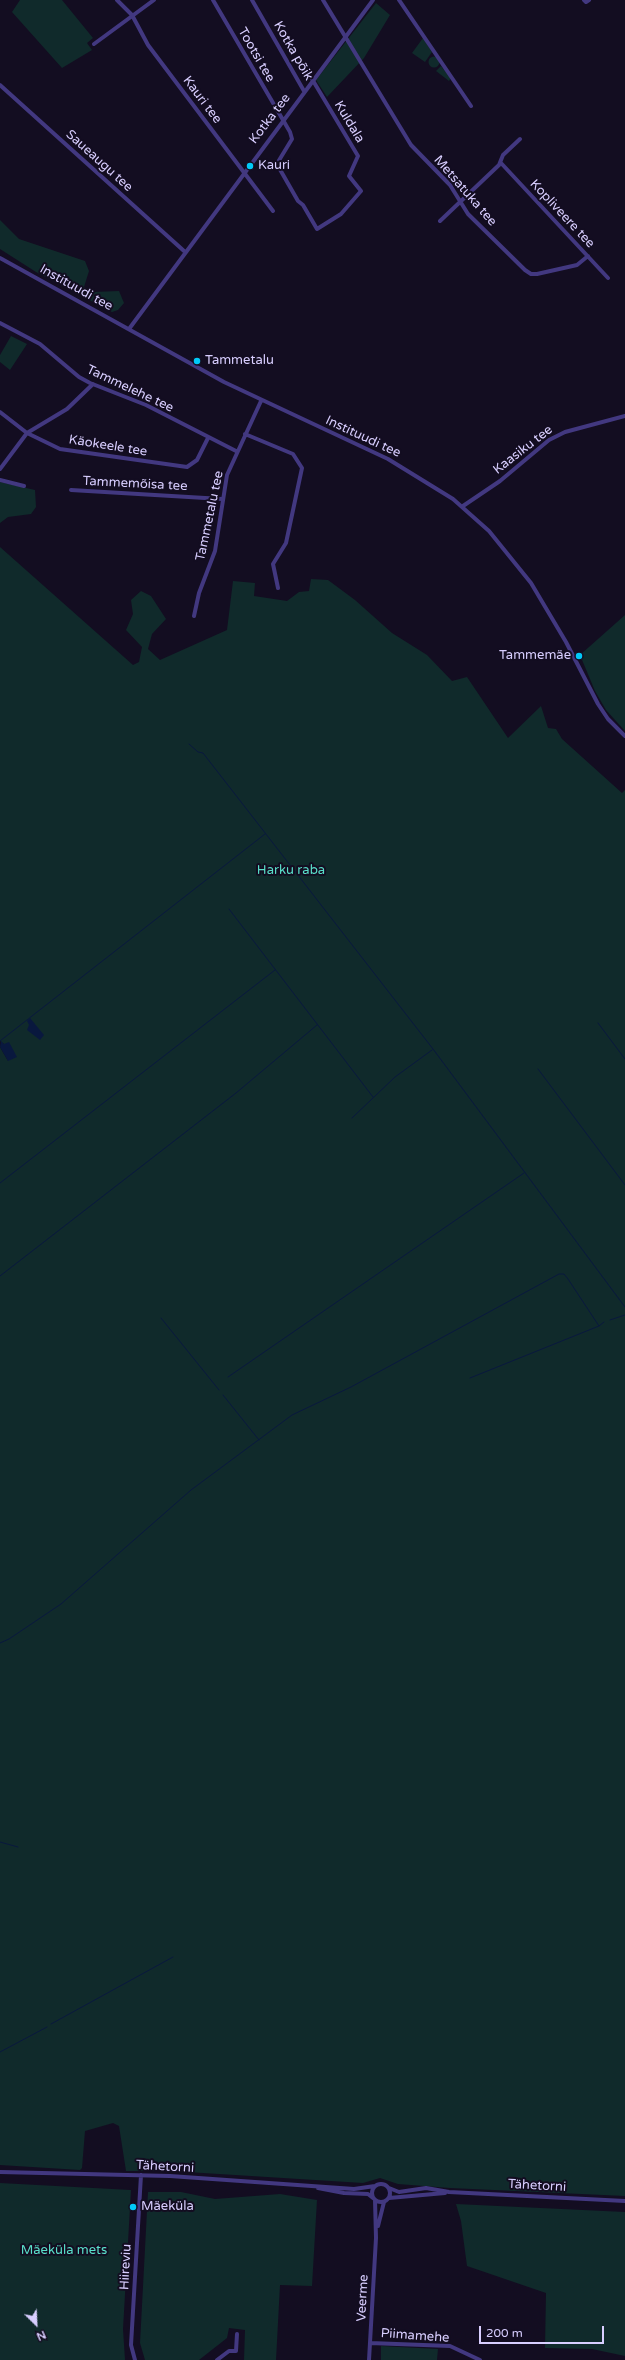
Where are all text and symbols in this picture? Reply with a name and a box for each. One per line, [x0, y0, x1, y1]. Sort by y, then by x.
street label: Kotka põik [270, 19, 316, 83]
street label: Tootsi tee [234, 25, 278, 85]
street label: Kauri tee [179, 73, 225, 127]
street label: Kotka tee [246, 91, 294, 147]
street label: Kuldala [330, 98, 368, 146]
street label: Saueaugu tee [62, 127, 136, 195]
street label: Metsatuka tee [430, 153, 500, 229]
place label: Kauri [258, 158, 290, 174]
marker: Kauri [245, 161, 255, 171]
street label: Kopliveere tee [526, 177, 598, 251]
street label: Instituudi tee [37, 262, 115, 314]
place label: Tammetalu [205, 353, 274, 369]
marker: Tammetalu [192, 356, 202, 366]
street label: Tammelehe tee [84, 362, 176, 416]
street label: Instituudi tee [323, 413, 403, 461]
street label: Kaasiku tee [490, 422, 556, 478]
street label: Käokeele tee [68, 432, 148, 460]
street label: Tammetalu tee [193, 469, 227, 563]
street label: Tammemõisa tee [82, 473, 188, 495]
place label: Tammemäe [499, 648, 571, 664]
marker: Tammemäe [574, 651, 584, 661]
park label: Harku raba [257, 863, 325, 879]
street label: Tähetorni [135, 2158, 195, 2176]
street label: Tähetorni [507, 2177, 567, 2195]
place label: Mäeküla [141, 2199, 194, 2215]
marker: Mäeküla [128, 2202, 138, 2212]
park label: Mäeküla mets [21, 2243, 107, 2259]
street label: Hiireviu [117, 2243, 135, 2291]
street label: Veerme [354, 2274, 372, 2322]
north arrow [16, 2304, 56, 2344]
scale bar [481, 2318, 606, 2344]
street label: Piimamehe [380, 2326, 450, 2346]
text: 200 m [486, 2326, 523, 2340]
text: N [34, 2328, 48, 2343]

